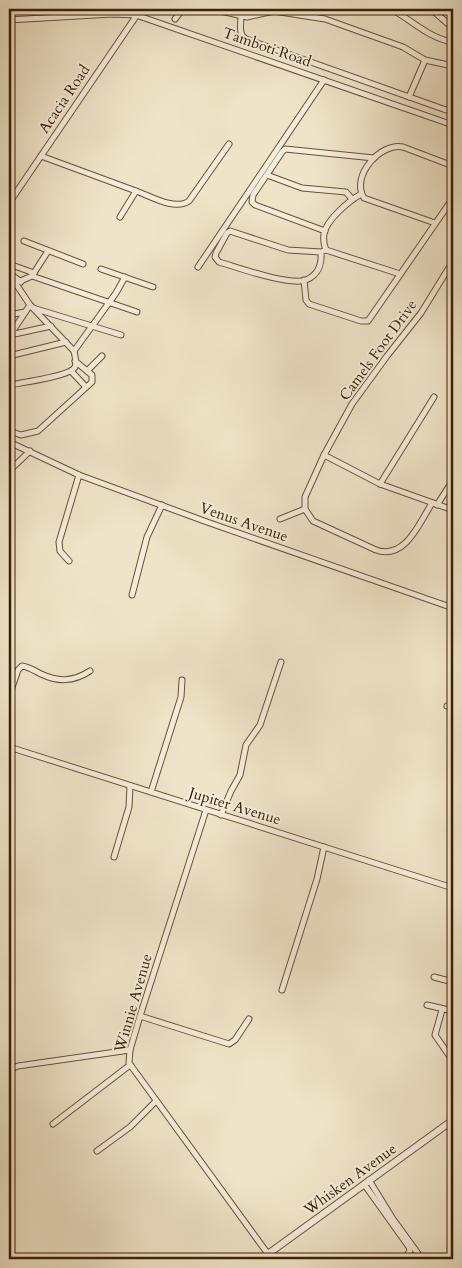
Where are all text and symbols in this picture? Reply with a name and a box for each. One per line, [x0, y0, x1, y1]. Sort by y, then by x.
street label: Tamboti Road [220, 23, 314, 71]
street label: Acacia Road [34, 61, 94, 137]
street label: Camels Foot Drive [335, 295, 422, 404]
street label: Venus Avenue [197, 498, 291, 547]
street label: Jupiter Avenue [185, 782, 284, 830]
street label: Winnie Avenue [109, 951, 157, 1056]
street label: Whisken Avenue [299, 1138, 401, 1220]

